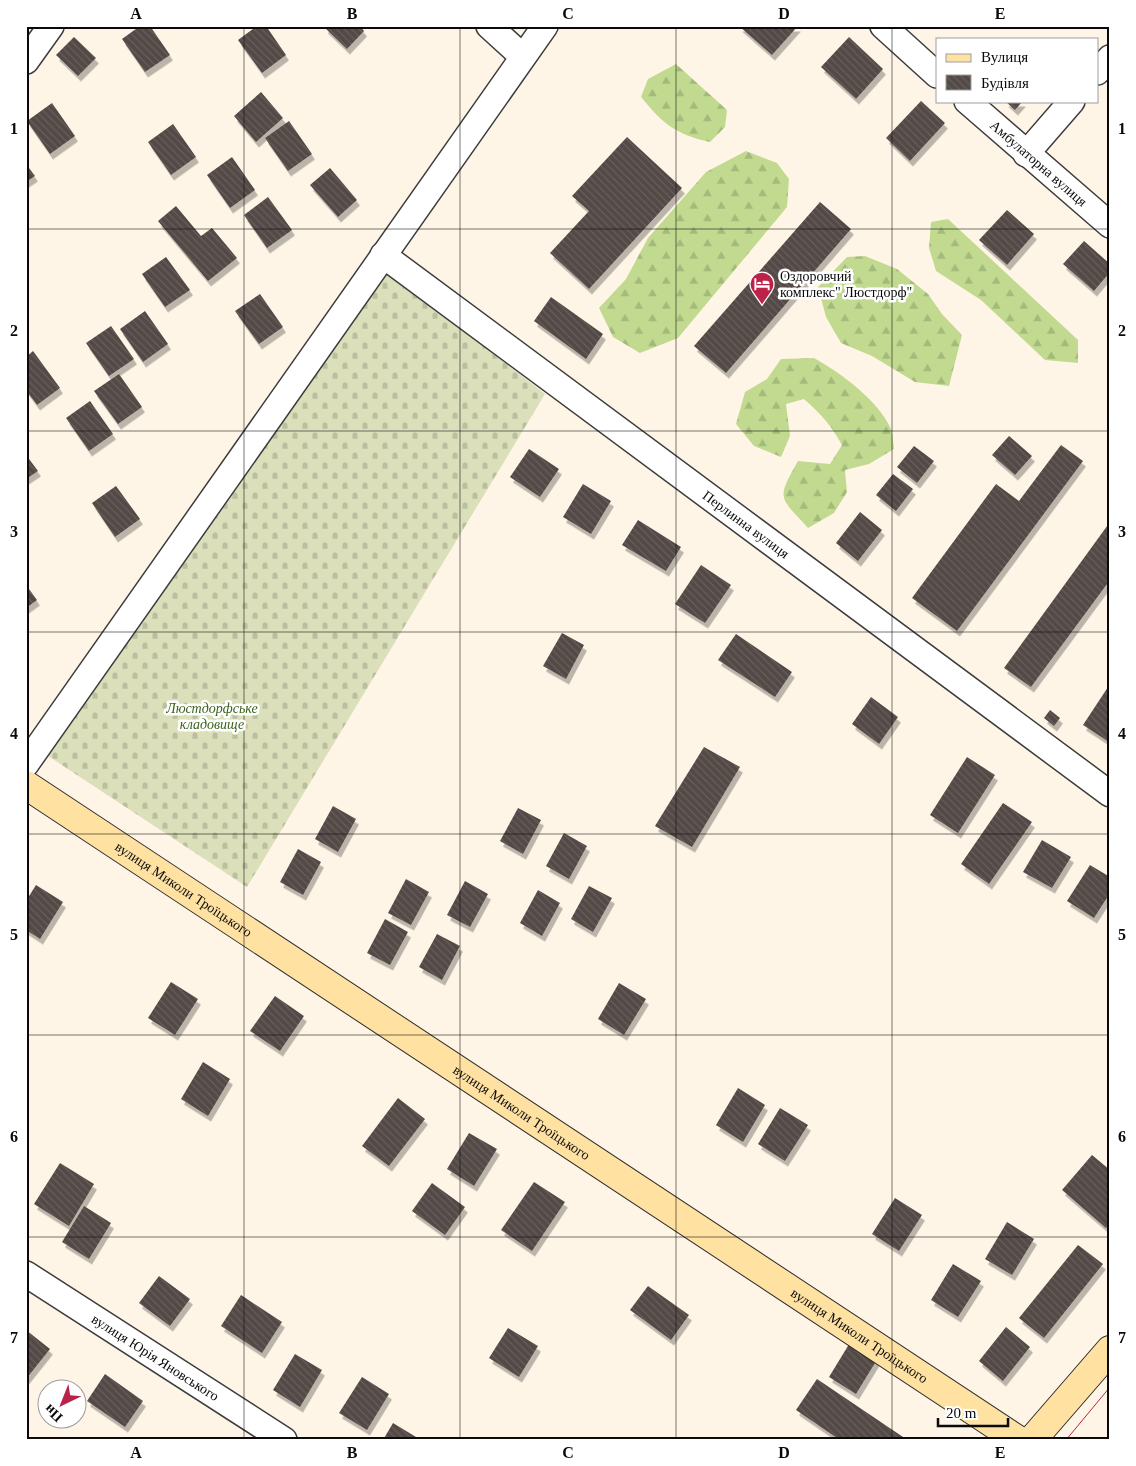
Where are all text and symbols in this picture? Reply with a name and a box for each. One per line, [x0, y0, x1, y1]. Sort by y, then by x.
text: A [130, 5, 142, 22]
text: B [347, 5, 358, 22]
text: C [562, 5, 574, 22]
text: D [778, 5, 790, 22]
text: E [995, 5, 1005, 22]
legend [936, 38, 1098, 102]
text: Вулиця [981, 49, 1028, 65]
text: Будівля [981, 75, 1029, 91]
street label: Амбулаторна вулиця [987, 118, 1090, 210]
text: 1 [10, 120, 18, 137]
text: 1 [1118, 120, 1126, 137]
place label: Оздоровчий комплекс" Люстдорф" [780, 269, 912, 300]
hotel icon: Оздоровчий комплекс" Люстдорф" [749, 271, 775, 305]
text: 2 [10, 322, 18, 339]
text: 2 [1118, 322, 1126, 339]
street label: Перлинна вулиця [700, 488, 792, 562]
text: 3 [10, 523, 18, 540]
text: 3 [1118, 523, 1126, 540]
park label: Люстдорфське кладовище [165, 701, 258, 732]
text: 4 [10, 725, 18, 742]
text: 4 [1118, 725, 1126, 742]
street label: вулиця Миколи Троїцького [112, 839, 255, 940]
text: 5 [10, 926, 18, 943]
text: 5 [1118, 926, 1126, 943]
street label: вулиця Миколи Троїцького [450, 1062, 593, 1163]
text: 6 [10, 1128, 18, 1145]
text: 6 [1118, 1128, 1126, 1145]
street label: вулиця Миколи Троїцького [788, 1285, 931, 1386]
street label: вулиця Юрія Яновського [89, 1311, 222, 1404]
text: 7 [10, 1329, 18, 1346]
text: 7 [1118, 1329, 1126, 1346]
north arrow [38, 1378, 88, 1428]
scale bar [938, 1396, 1008, 1428]
text: Пн [41, 1401, 66, 1425]
text: 20 m [946, 1405, 977, 1421]
text: A [130, 1444, 142, 1461]
text: B [347, 1444, 358, 1461]
text: C [562, 1444, 574, 1461]
text: D [778, 1444, 790, 1461]
text: E [995, 1444, 1005, 1461]

